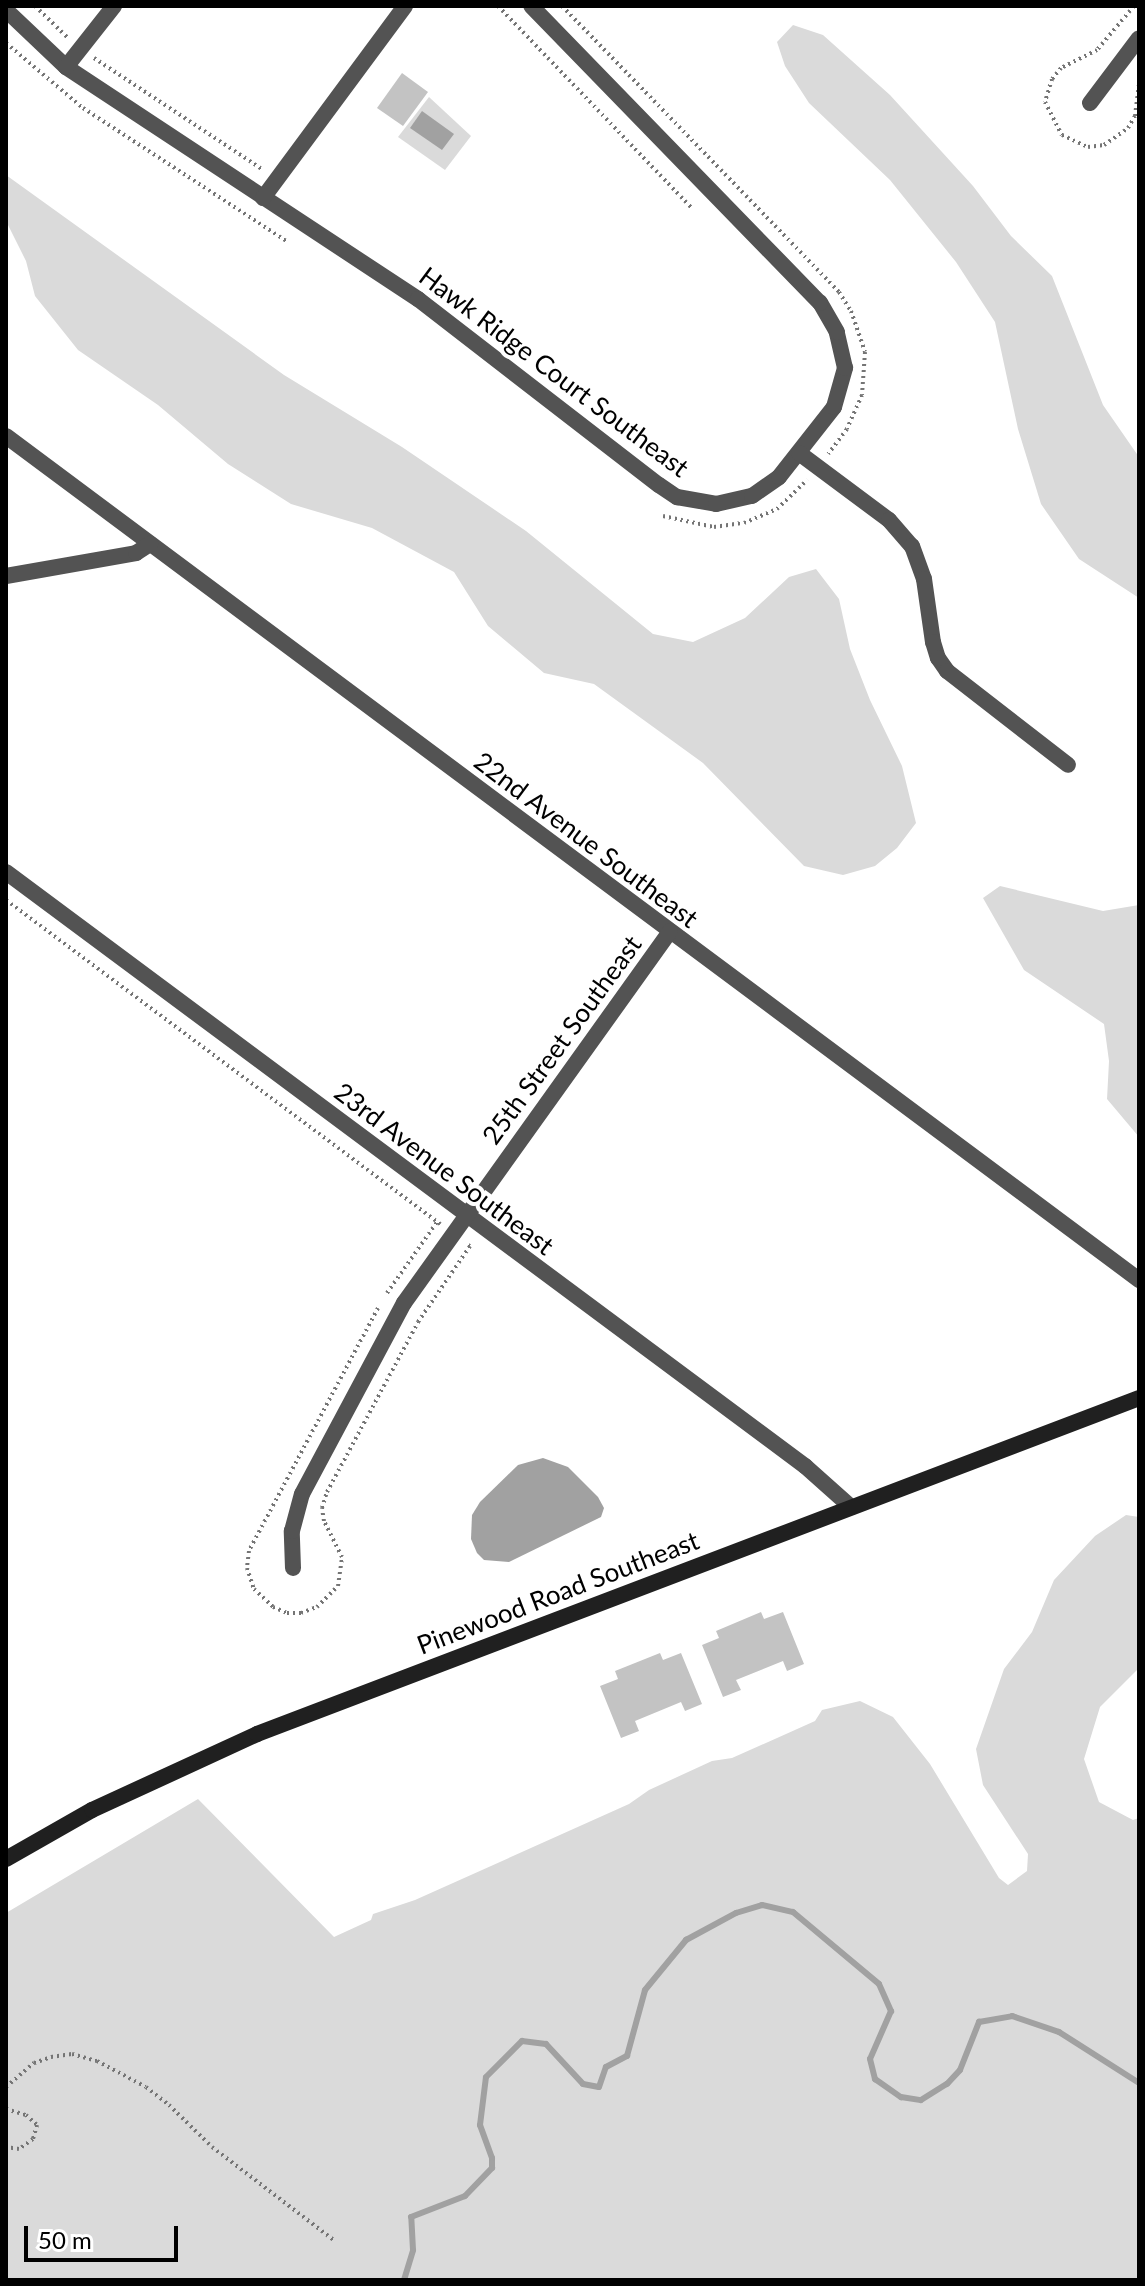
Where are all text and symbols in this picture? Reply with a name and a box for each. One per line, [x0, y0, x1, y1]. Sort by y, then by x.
street label: Hawk Ridge Court Southeast [413, 260, 695, 484]
street label: 22nd Avenue Southeast [468, 745, 704, 935]
street label: 25th Street Southeast [476, 930, 648, 1150]
street label: 23rd Avenue Southeast [328, 1076, 560, 1262]
street label: Pinewood Road Southeast [413, 1525, 703, 1661]
scale bar [28, 2210, 182, 2260]
text: 50 m [38, 2225, 92, 2254]

